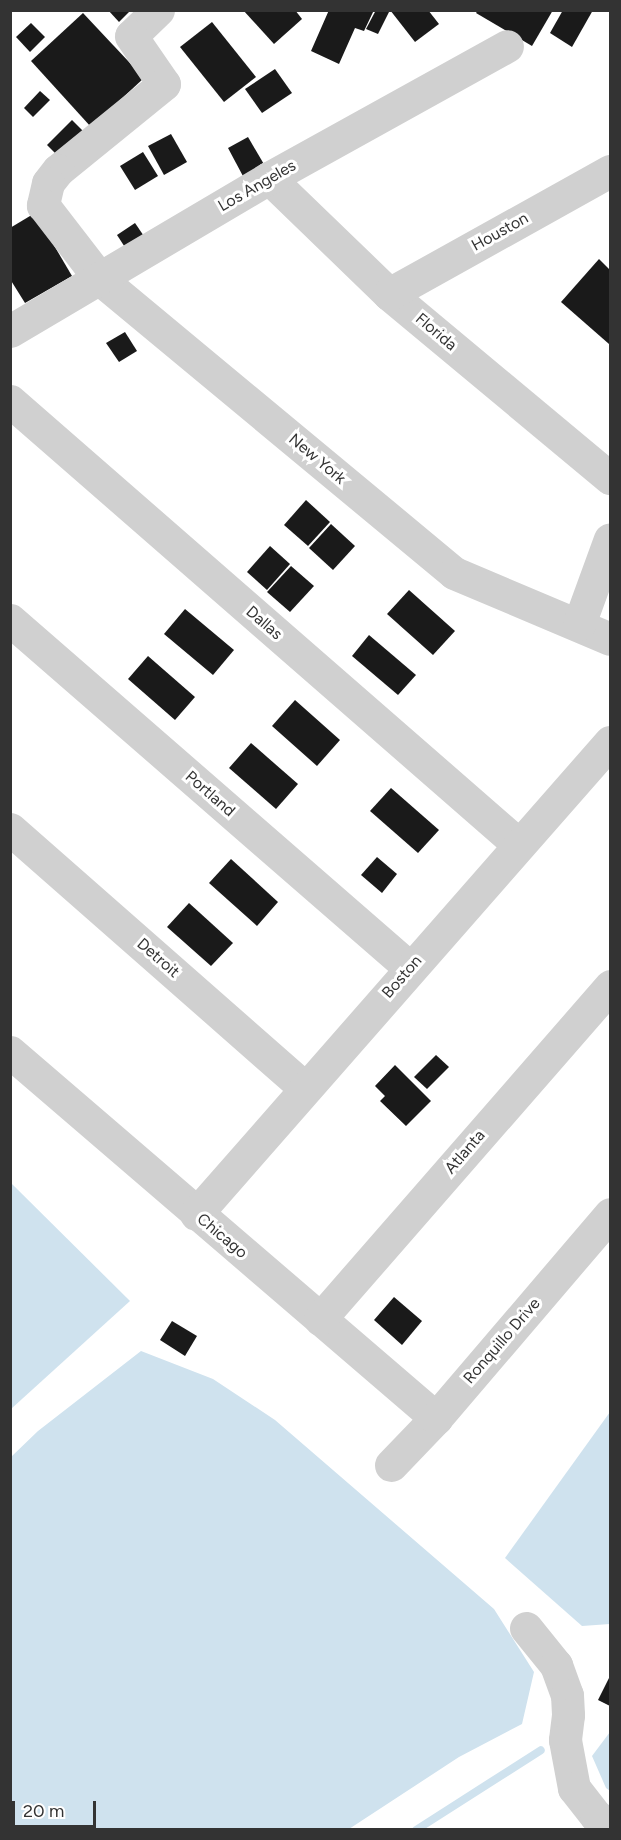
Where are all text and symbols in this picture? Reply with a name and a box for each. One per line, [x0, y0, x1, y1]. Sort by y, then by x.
street label: Los Angeles [215, 156, 299, 216]
street label: Houston [468, 209, 532, 255]
street label: Florida [411, 309, 461, 355]
street label: New York [285, 430, 349, 488]
street label: Dallas [242, 602, 286, 644]
street label: Portland [181, 767, 239, 821]
street label: Detroit [133, 934, 183, 982]
street label: Boston [378, 952, 426, 1002]
street label: Atlanta [441, 1126, 489, 1178]
street label: Chicago [193, 1209, 251, 1263]
street label: Ronquillo Drive [460, 1294, 544, 1388]
scale bar [15, 1789, 99, 1827]
text: 20 m [23, 1800, 64, 1822]

